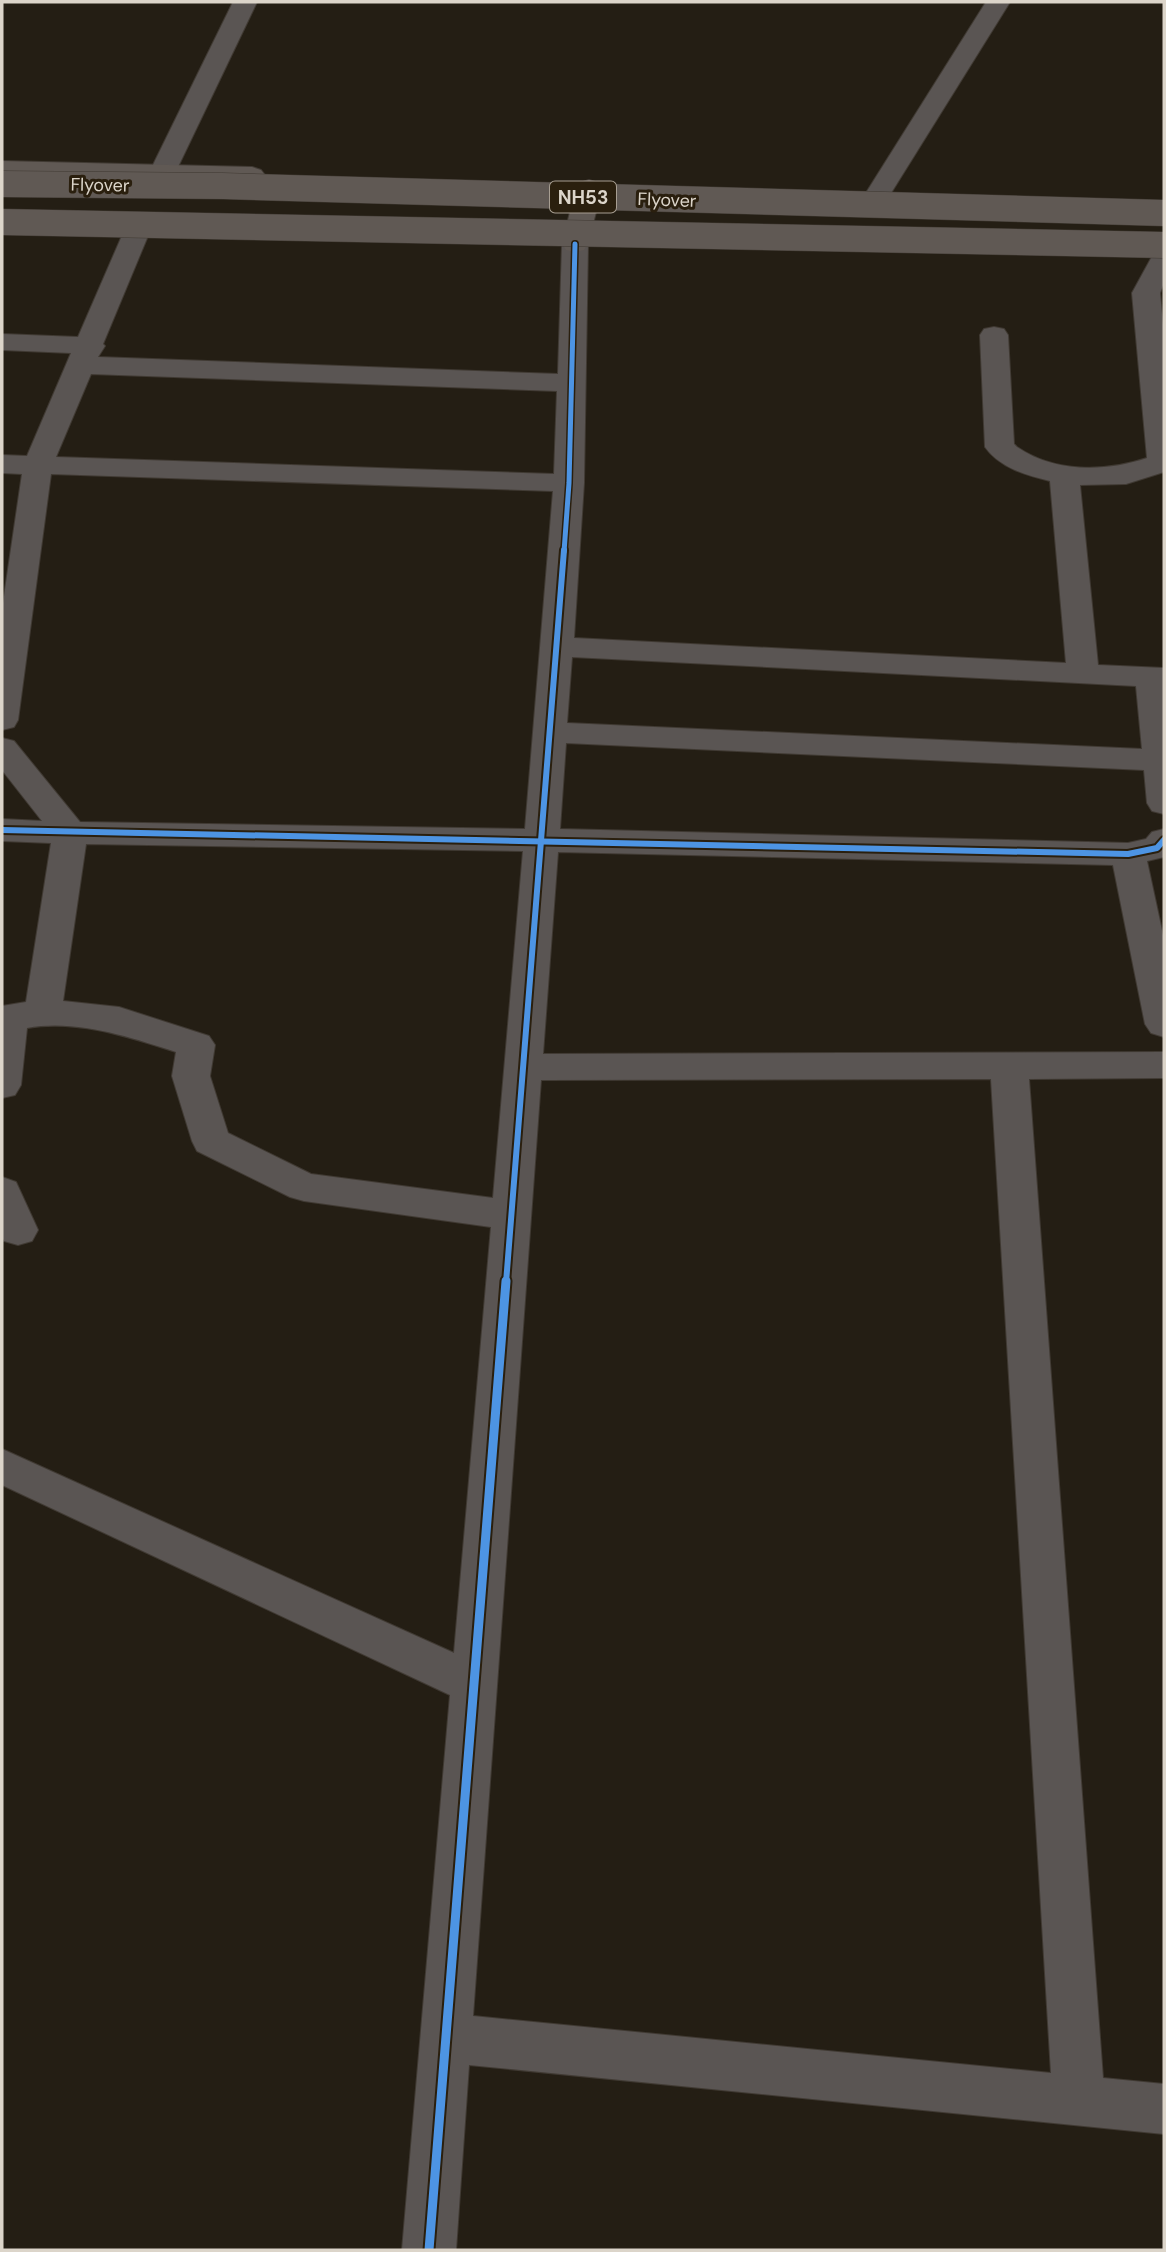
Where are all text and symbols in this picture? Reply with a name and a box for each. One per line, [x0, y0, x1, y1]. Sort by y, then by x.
street label: Flyover [70, 172, 130, 198]
road number: NH53 [550, 182, 616, 212]
street label: Flyover [637, 187, 697, 213]

